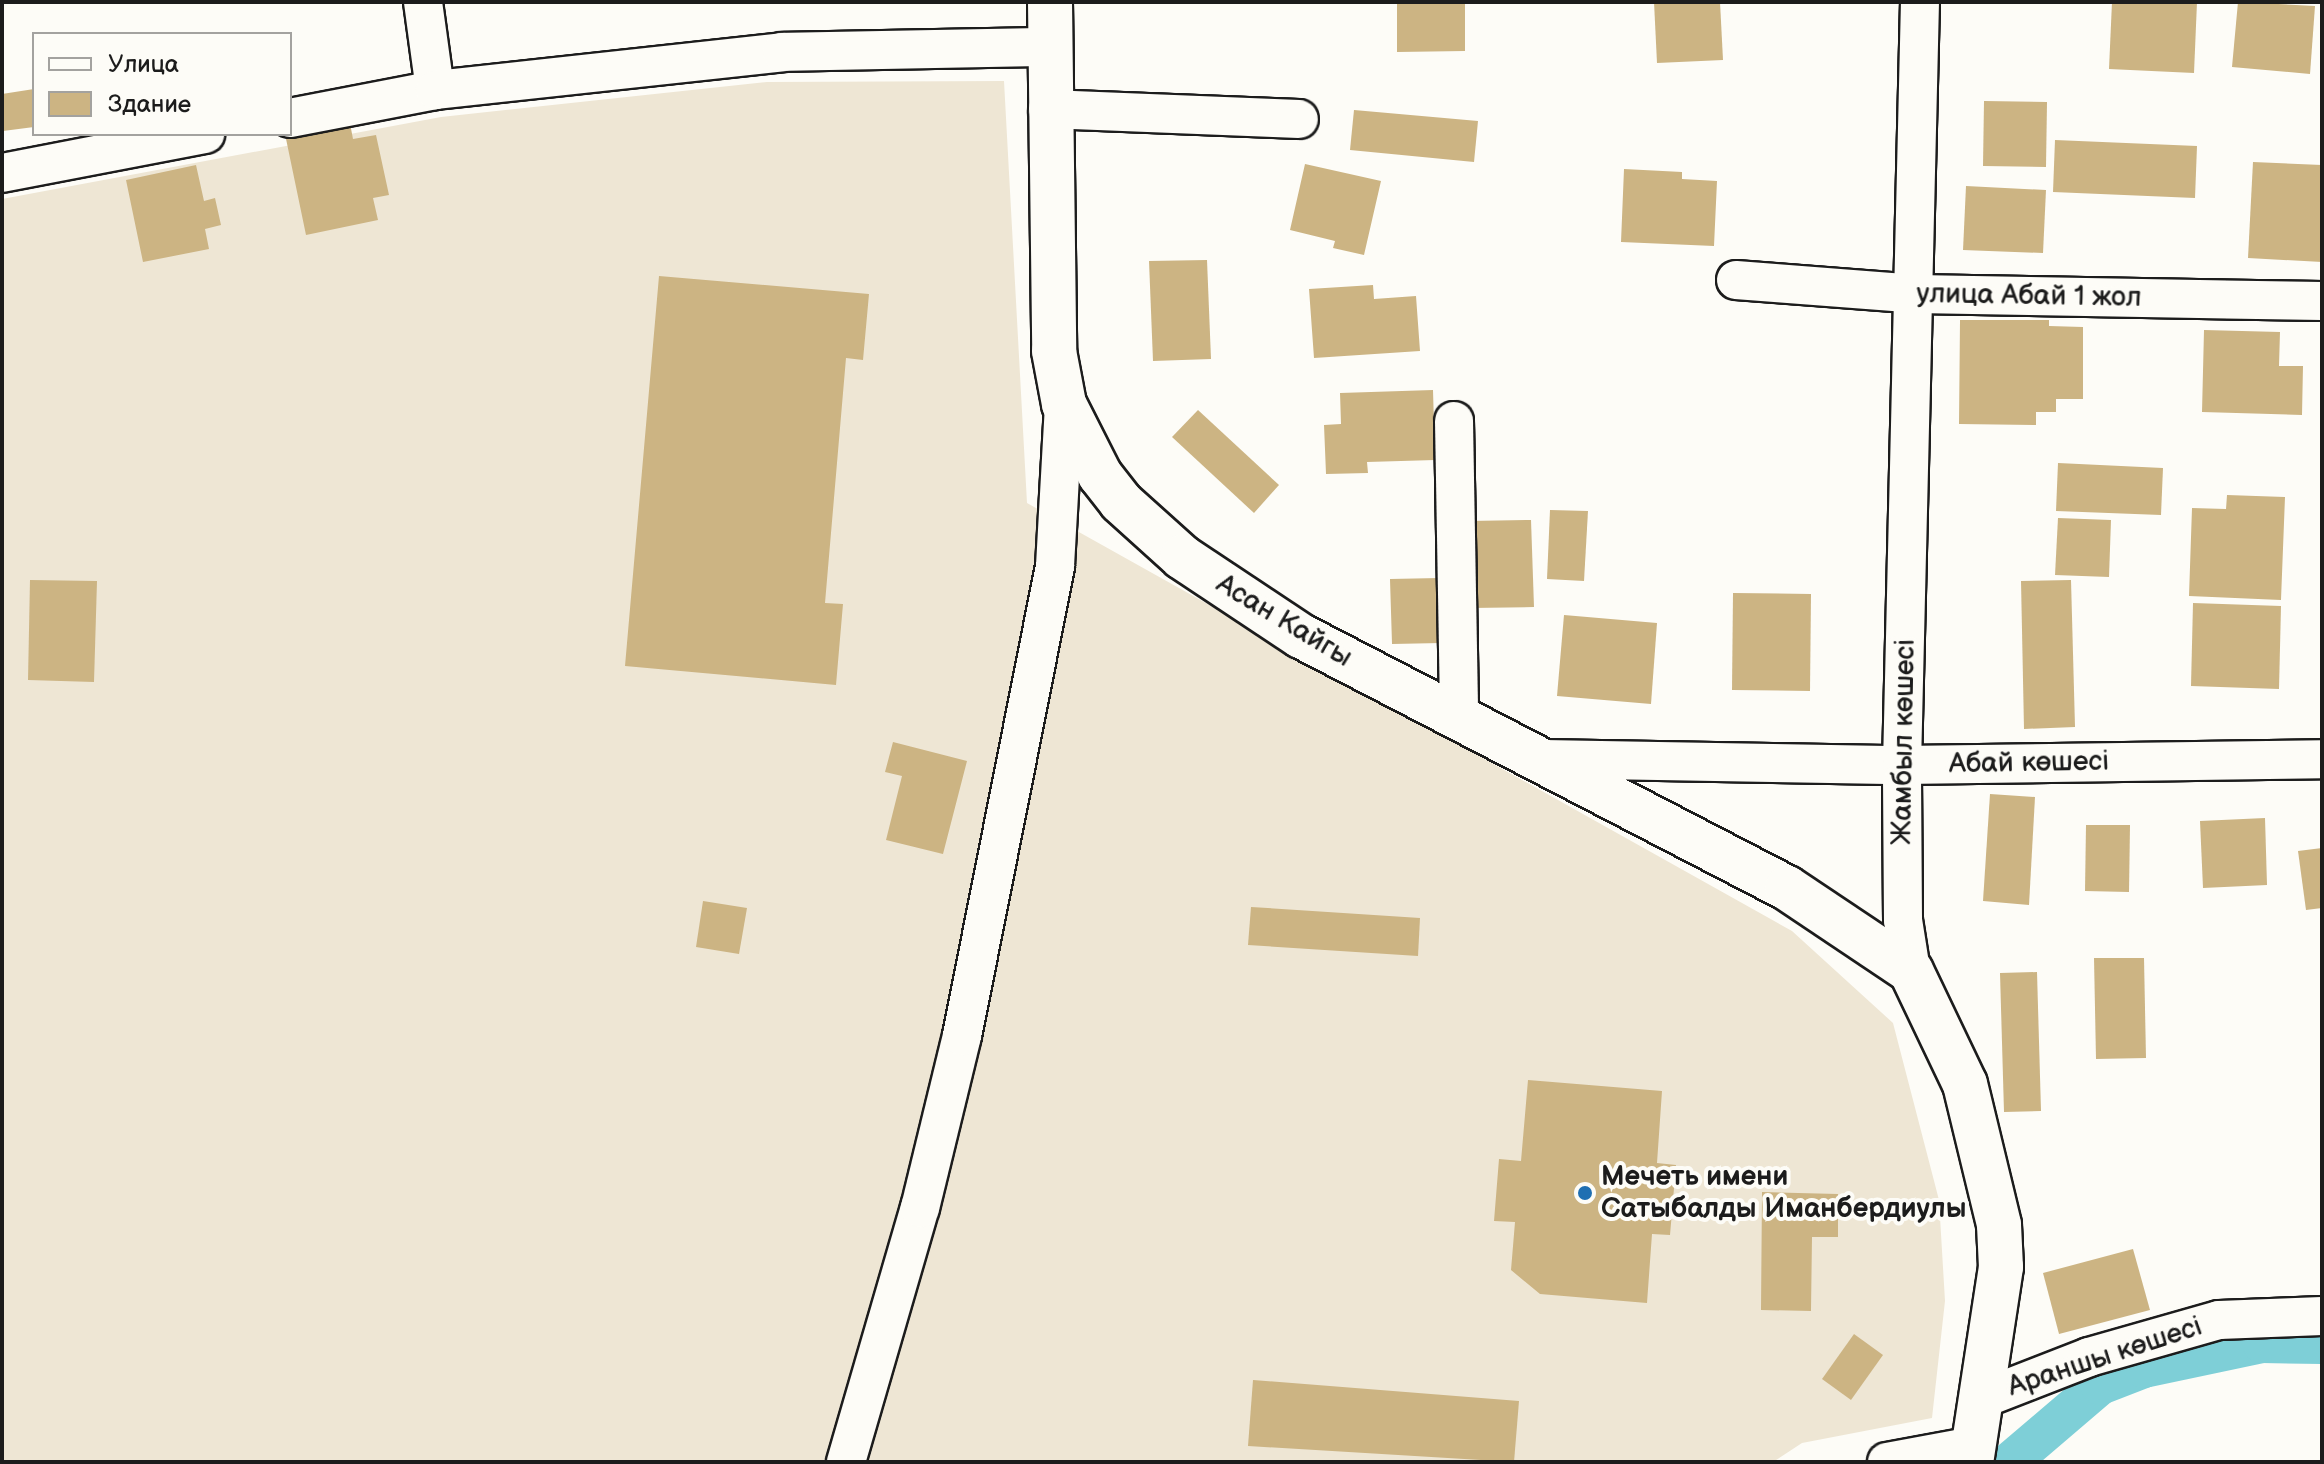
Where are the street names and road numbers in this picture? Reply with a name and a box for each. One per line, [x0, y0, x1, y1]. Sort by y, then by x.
street label: улица Абай 1 жол [1916, 277, 2142, 315]
street label: Асан Кайгы [1210, 567, 1358, 675]
street label: Жамбыл көшесі [1885, 639, 1923, 845]
street label: Абай көшесі [1949, 745, 2109, 781]
street label: Араншы көшесі [2004, 1310, 2206, 1404]

